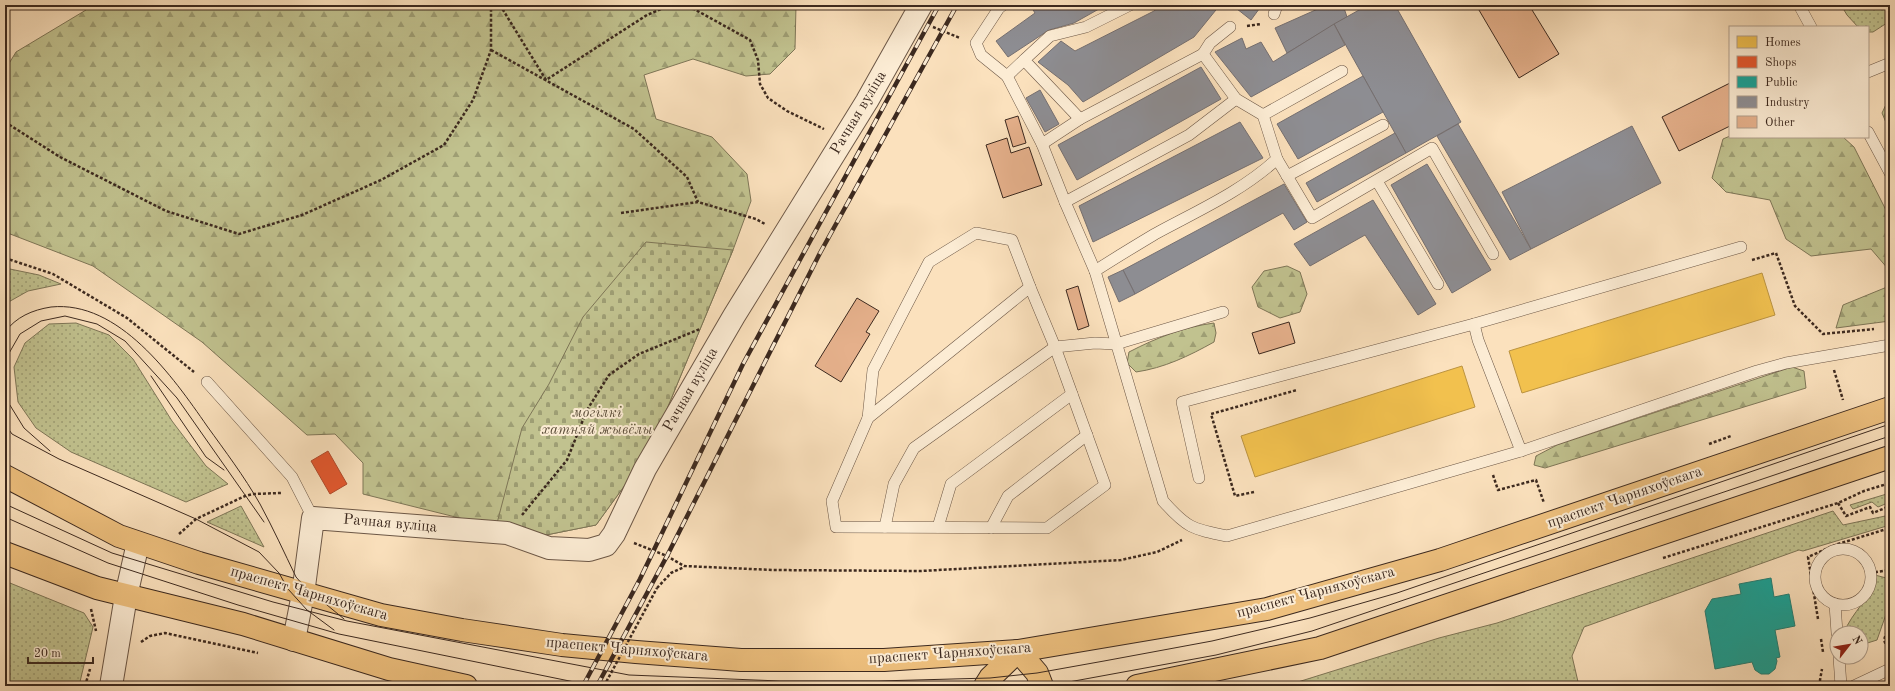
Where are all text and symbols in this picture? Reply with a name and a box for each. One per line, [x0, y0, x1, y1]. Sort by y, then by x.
legend [1729, 26, 1869, 138]
text: Homes [1765, 37, 1801, 49]
text: Shops [1765, 57, 1796, 69]
street label: Рачная вуліца [828, 68, 890, 157]
text: Public [1765, 77, 1797, 89]
text: Industry [1765, 97, 1810, 109]
text: Other [1765, 117, 1795, 129]
street label: Рачная вуліца [661, 345, 721, 435]
park label: могілкі хатняй жывёлы [541, 406, 653, 438]
street label: праспект Чарняхоўскага [1546, 464, 1705, 532]
street label: Рачная вуліца [342, 512, 438, 536]
street label: праспект Чарняхоўскага [229, 564, 390, 624]
street label: праспект Чарняхоўскага [1235, 565, 1397, 621]
north arrow [1829, 625, 1869, 665]
text: N [1849, 634, 1863, 648]
street label: праспект Чарняхоўскага [545, 635, 709, 665]
scale bar [28, 639, 93, 665]
street label: праспект Чарняхоўскага [868, 641, 1032, 667]
text: 20 m [34, 648, 61, 660]

